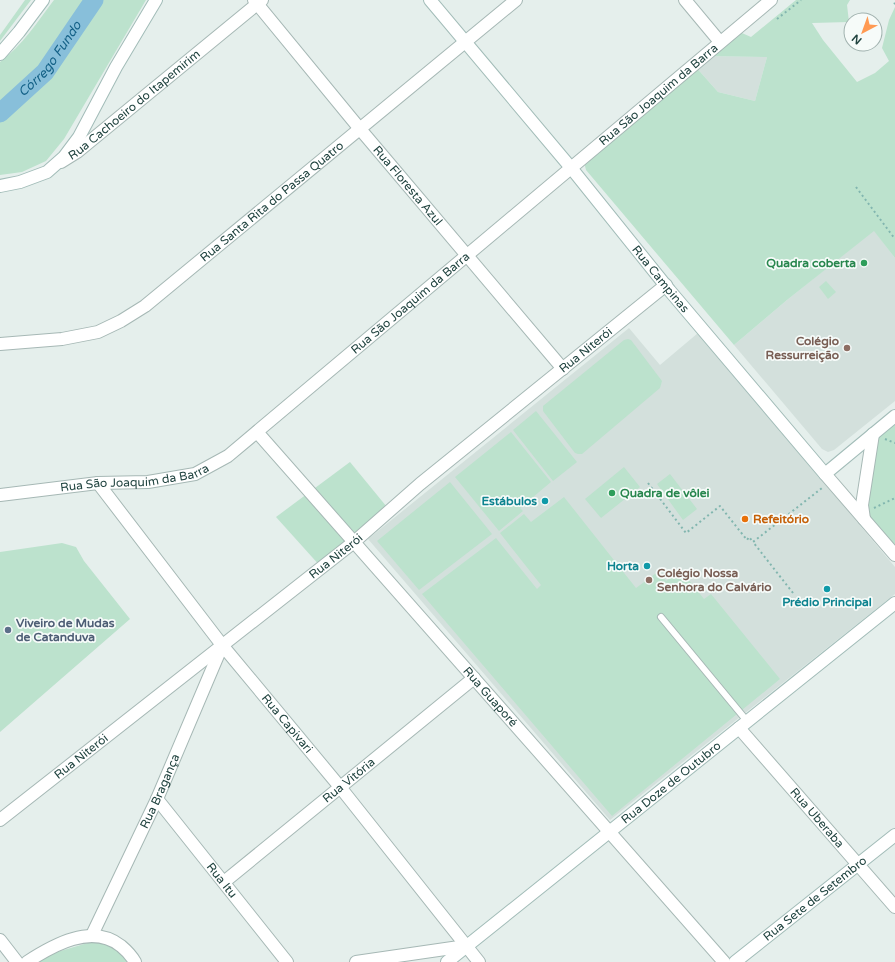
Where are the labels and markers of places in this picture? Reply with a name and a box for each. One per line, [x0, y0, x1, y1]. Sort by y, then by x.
place label: Quadra coberta [766, 256, 856, 270]
marker: Quadra coberta [859, 258, 869, 268]
place label: Colégio Ressurreição [766, 334, 839, 363]
marker: Colégio Ressurreição [842, 343, 852, 353]
place label: Quadra de vôlei [620, 486, 710, 500]
marker: Quadra de vôlei [607, 488, 617, 498]
place label: Estábulos [481, 494, 537, 508]
marker: Estábulos [540, 496, 550, 506]
place label: Refeitório [753, 512, 809, 526]
marker: Refeitório [740, 514, 750, 524]
place label: Horta [607, 559, 639, 573]
marker: Horta [642, 561, 652, 571]
place label: Colégio Nossa Senhora do Calvário [657, 566, 772, 594]
marker: Colégio Nossa Senhora do Calvário [644, 575, 654, 585]
marker: Prédio Principal [822, 584, 832, 594]
place label: Prédio Principal [782, 595, 872, 610]
place label: Viveiro de Mudas de Catanduva [16, 616, 115, 644]
marker: Viveiro de Mudas de Catanduva [3, 625, 13, 635]

